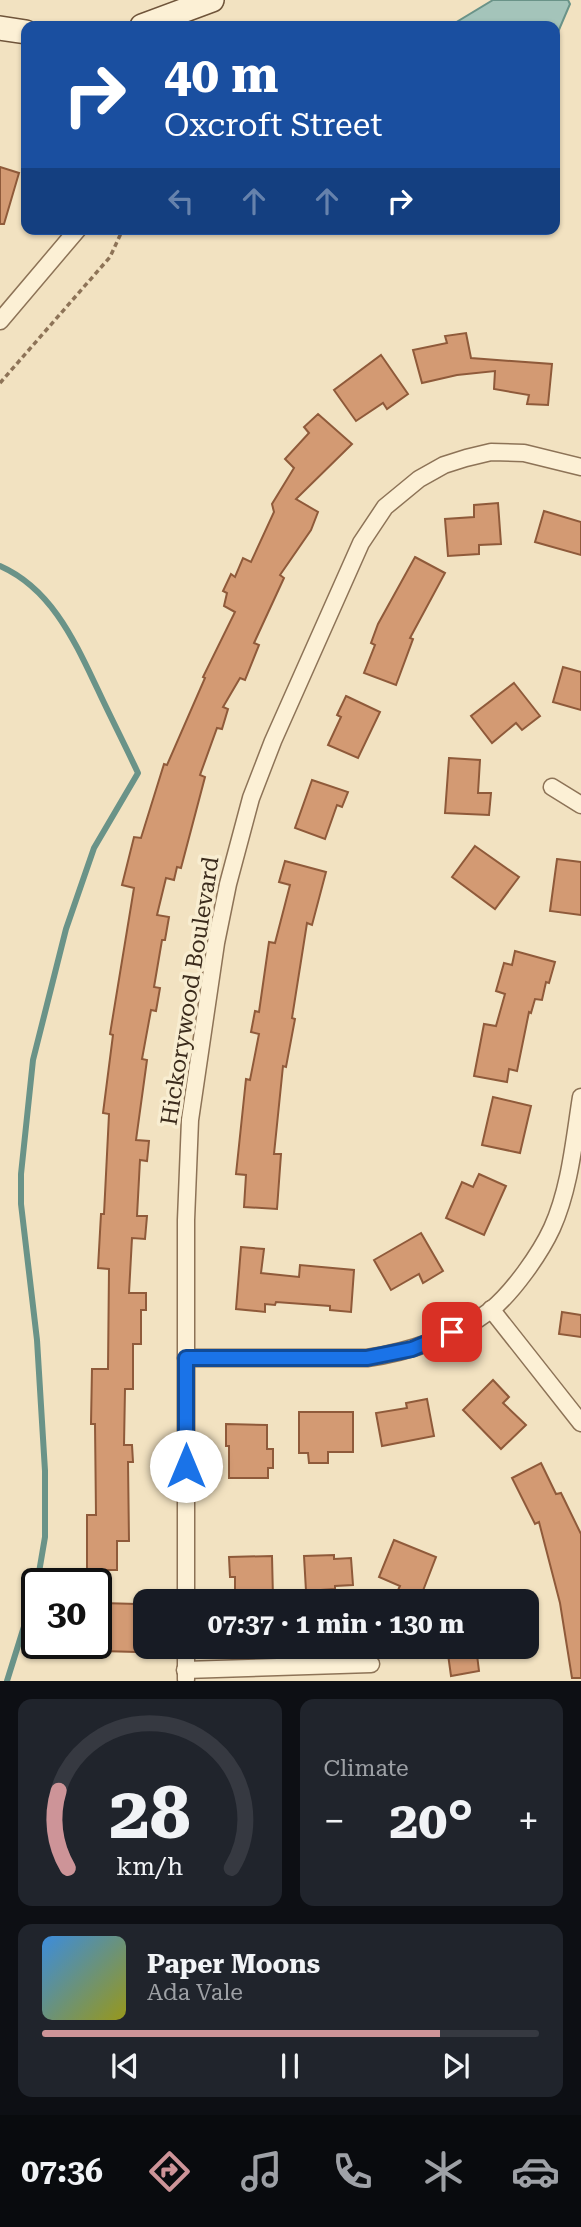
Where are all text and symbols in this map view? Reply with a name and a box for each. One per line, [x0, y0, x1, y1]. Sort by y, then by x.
text: 40 m [164, 47, 279, 104]
icon: right [49, 49, 140, 140]
text: Oxcroft Street [164, 106, 382, 144]
icon: left [162, 182, 200, 220]
icon: ahead [235, 182, 273, 220]
icon: ahead [308, 182, 346, 220]
icon: right [381, 182, 419, 220]
street label: Hickorywood Boulevard [155, 855, 225, 1127]
pin [422, 1302, 482, 1362]
icon: arrive [433, 1313, 471, 1351]
position arrow [149, 1429, 223, 1503]
speed limit sign: 30 [21, 1568, 112, 1659]
text: 07:37 · 1 min · 130 m [208, 1609, 464, 1639]
text: Climate [324, 1755, 409, 1782]
text: 28 [109, 1772, 191, 1857]
text: 20° [389, 1790, 473, 1851]
text: − [324, 1799, 345, 1843]
text: + [518, 1799, 539, 1843]
text: km/h [116, 1852, 183, 1881]
text: Paper Moons [147, 1949, 320, 1979]
text: Ada Vale [147, 1979, 243, 2006]
icon: previous [106, 2047, 144, 2085]
icon: pause [271, 2047, 309, 2085]
icon: next [437, 2047, 475, 2085]
icon: directions [145, 2147, 194, 2196]
icon: music [237, 2147, 286, 2196]
icon: phone [328, 2147, 377, 2196]
icon: climate [419, 2147, 468, 2196]
icon: car [511, 2147, 560, 2196]
text: 07:36 [21, 2152, 103, 2190]

